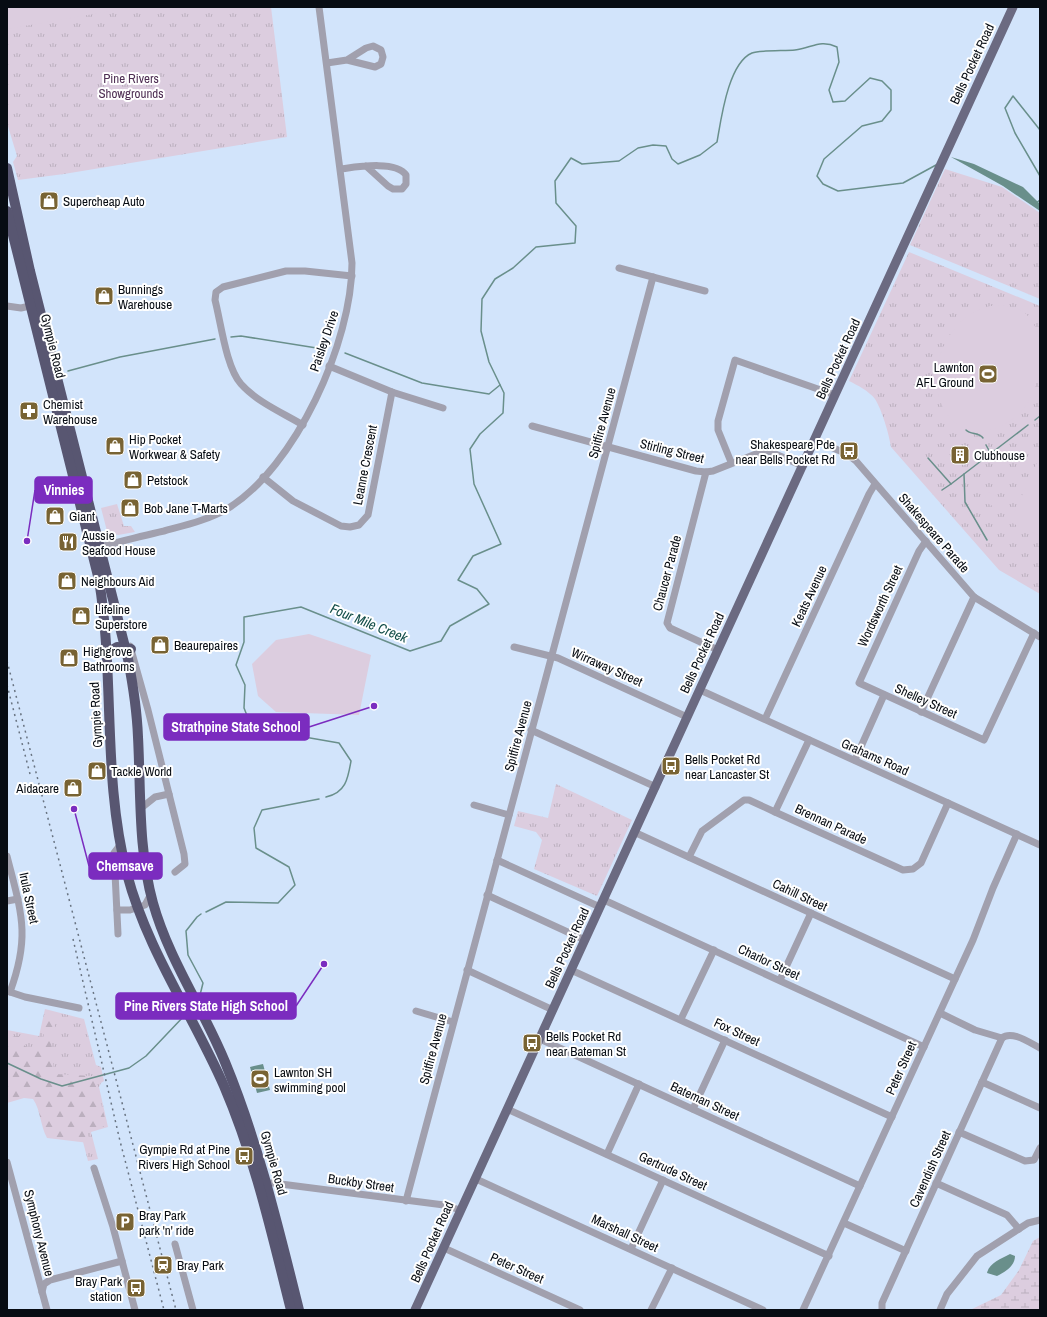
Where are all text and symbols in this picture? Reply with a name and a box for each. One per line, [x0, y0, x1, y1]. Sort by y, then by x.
street label: Bells Pocket Road [946, 21, 998, 107]
park label: Pine Rivers Showgrounds [98, 70, 164, 102]
shop icon: Supercheap Auto [38, 190, 60, 212]
place label: Supercheap Auto [63, 193, 145, 210]
place label: Bunnings Warehouse [118, 281, 172, 313]
shop icon: Bunnings Warehouse [93, 285, 115, 307]
street label: Paisley Drive [306, 308, 342, 374]
street label: Gympie Road [37, 312, 69, 380]
street label: Bells Pocket Road [812, 316, 864, 402]
place label: Lawnton AFL Ground [915, 359, 974, 391]
sports icon: Lawnton AFL Ground [977, 363, 999, 385]
street label: Spitfire Avenue [584, 386, 620, 460]
place label: Chemist Warehouse [43, 396, 97, 428]
pharmacy icon: Chemist Warehouse [18, 400, 40, 422]
street label: Leanne Crescent [349, 423, 381, 506]
place label: Hip Pocket Workwear & Safety [129, 431, 221, 463]
shop icon: Hip Pocket Workwear & Safety [104, 435, 126, 457]
street label: Stirling Street [638, 435, 706, 467]
place label: Shakespeare Pde near Bells Pocket Rd [735, 436, 835, 468]
bus stop icon: Shakespeare Pde near Bells Pocket Rd [838, 440, 860, 462]
building icon: Clubhouse [949, 444, 971, 466]
place label: Clubhouse [974, 447, 1025, 464]
shop icon: Petstock [122, 469, 144, 491]
place label: Petstock [147, 472, 189, 489]
callout: Vinnies [35, 477, 92, 503]
text: Vinnies [44, 481, 84, 499]
street label: Shakespeare Parade [895, 490, 973, 576]
shop icon: Bob Jane T-Marts [119, 497, 141, 519]
place label: Bob Jane T-Marts [144, 500, 228, 517]
shop icon: Giant [44, 505, 66, 527]
place label: Giant [69, 508, 95, 525]
place label: Aussie Seafood House [81, 527, 156, 559]
restaurant icon: Aussie Seafood House [57, 531, 79, 553]
street label: Chaucer Parade [649, 533, 685, 613]
street label: Wordsworth Street [854, 562, 906, 650]
street label: Keats Avenue [787, 563, 831, 629]
shop icon: Neighbours Aid [56, 570, 78, 592]
place label: Neighbours Aid [81, 573, 155, 590]
water label: Four Mile Creek [328, 599, 411, 647]
place label: Lifeline Superstore [95, 601, 147, 633]
shop icon: Lifeline Superstore [70, 605, 92, 627]
street label: Bells Pocket Road [676, 610, 728, 696]
shop icon: Beaurepaires [149, 634, 171, 656]
place label: Beaurepaires [174, 637, 238, 654]
place label: Highgrove Bathrooms [83, 643, 135, 675]
street label: Wirraway Street [569, 644, 645, 690]
shop icon: Highgrove Bathrooms [58, 647, 80, 669]
street label: Shelley Street [892, 680, 960, 722]
street label: Gympie Road [86, 682, 106, 748]
street label: Spitfire Avenue [500, 699, 536, 773]
callout: Strathpine State School [164, 714, 309, 740]
text: Strathpine State School [171, 718, 301, 736]
street label: Grahams Road [839, 735, 912, 779]
place label: Bells Pocket Rd near Lancaster St [685, 751, 769, 783]
bus stop icon: Bells Pocket Rd near Lancaster St [660, 755, 682, 777]
shop icon: Tackle World [86, 760, 108, 782]
place label: Tackle World [111, 763, 172, 780]
shop icon: Aidacare [62, 777, 84, 799]
place label: Aidacare [15, 780, 59, 797]
street label: Brennan Parade [792, 800, 870, 848]
callout: Chemsave [89, 853, 162, 879]
text: Chemsave [96, 857, 154, 875]
street label: Irula Street [15, 871, 43, 925]
street label: Cahill Street [770, 875, 830, 915]
street label: Bells Pocket Road [541, 905, 593, 991]
street label: Charlor Street [735, 940, 803, 984]
callout: Pine Rivers State High School [116, 993, 296, 1019]
text: Pine Rivers State High School [124, 997, 288, 1015]
street label: Spitfire Avenue [415, 1012, 451, 1086]
street label: Fox Street [711, 1014, 763, 1050]
place label: Bells Pocket Rd near Bateman St [546, 1028, 626, 1060]
bus stop icon: Bells Pocket Rd near Bateman St [521, 1032, 543, 1054]
street label: Peter Street [882, 1039, 920, 1097]
place label: Lawnton SH swimming pool [274, 1064, 346, 1096]
sports icon: Lawnton SH swimming pool [249, 1068, 271, 1090]
street label: Bateman Street [668, 1078, 742, 1124]
street label: Cavendish Street [905, 1128, 955, 1210]
street label: Gympie Road [257, 1129, 291, 1197]
place label: Gympie Rd at Pine Rivers High School [138, 1141, 230, 1173]
bus stop icon: Gympie Rd at Pine Rivers High School [233, 1145, 255, 1167]
street label: Gertrude Street [636, 1148, 710, 1194]
street label: Buckby Street [327, 1170, 395, 1196]
street label: Symphony Avenue [20, 1188, 58, 1278]
street label: Bells Pocket Road [407, 1199, 458, 1285]
place label: Bray Park park 'n' ride [139, 1207, 194, 1239]
street label: Marshall Street [589, 1210, 661, 1256]
parking icon: Bray Park park 'n' ride [114, 1211, 136, 1233]
street label: Peter Street [488, 1249, 546, 1287]
station icon: Bray Park [152, 1254, 174, 1276]
place label: Bray Park [177, 1257, 224, 1274]
place label: Bray Park station [75, 1273, 123, 1305]
bus stop icon: Bray Park station [125, 1277, 147, 1299]

